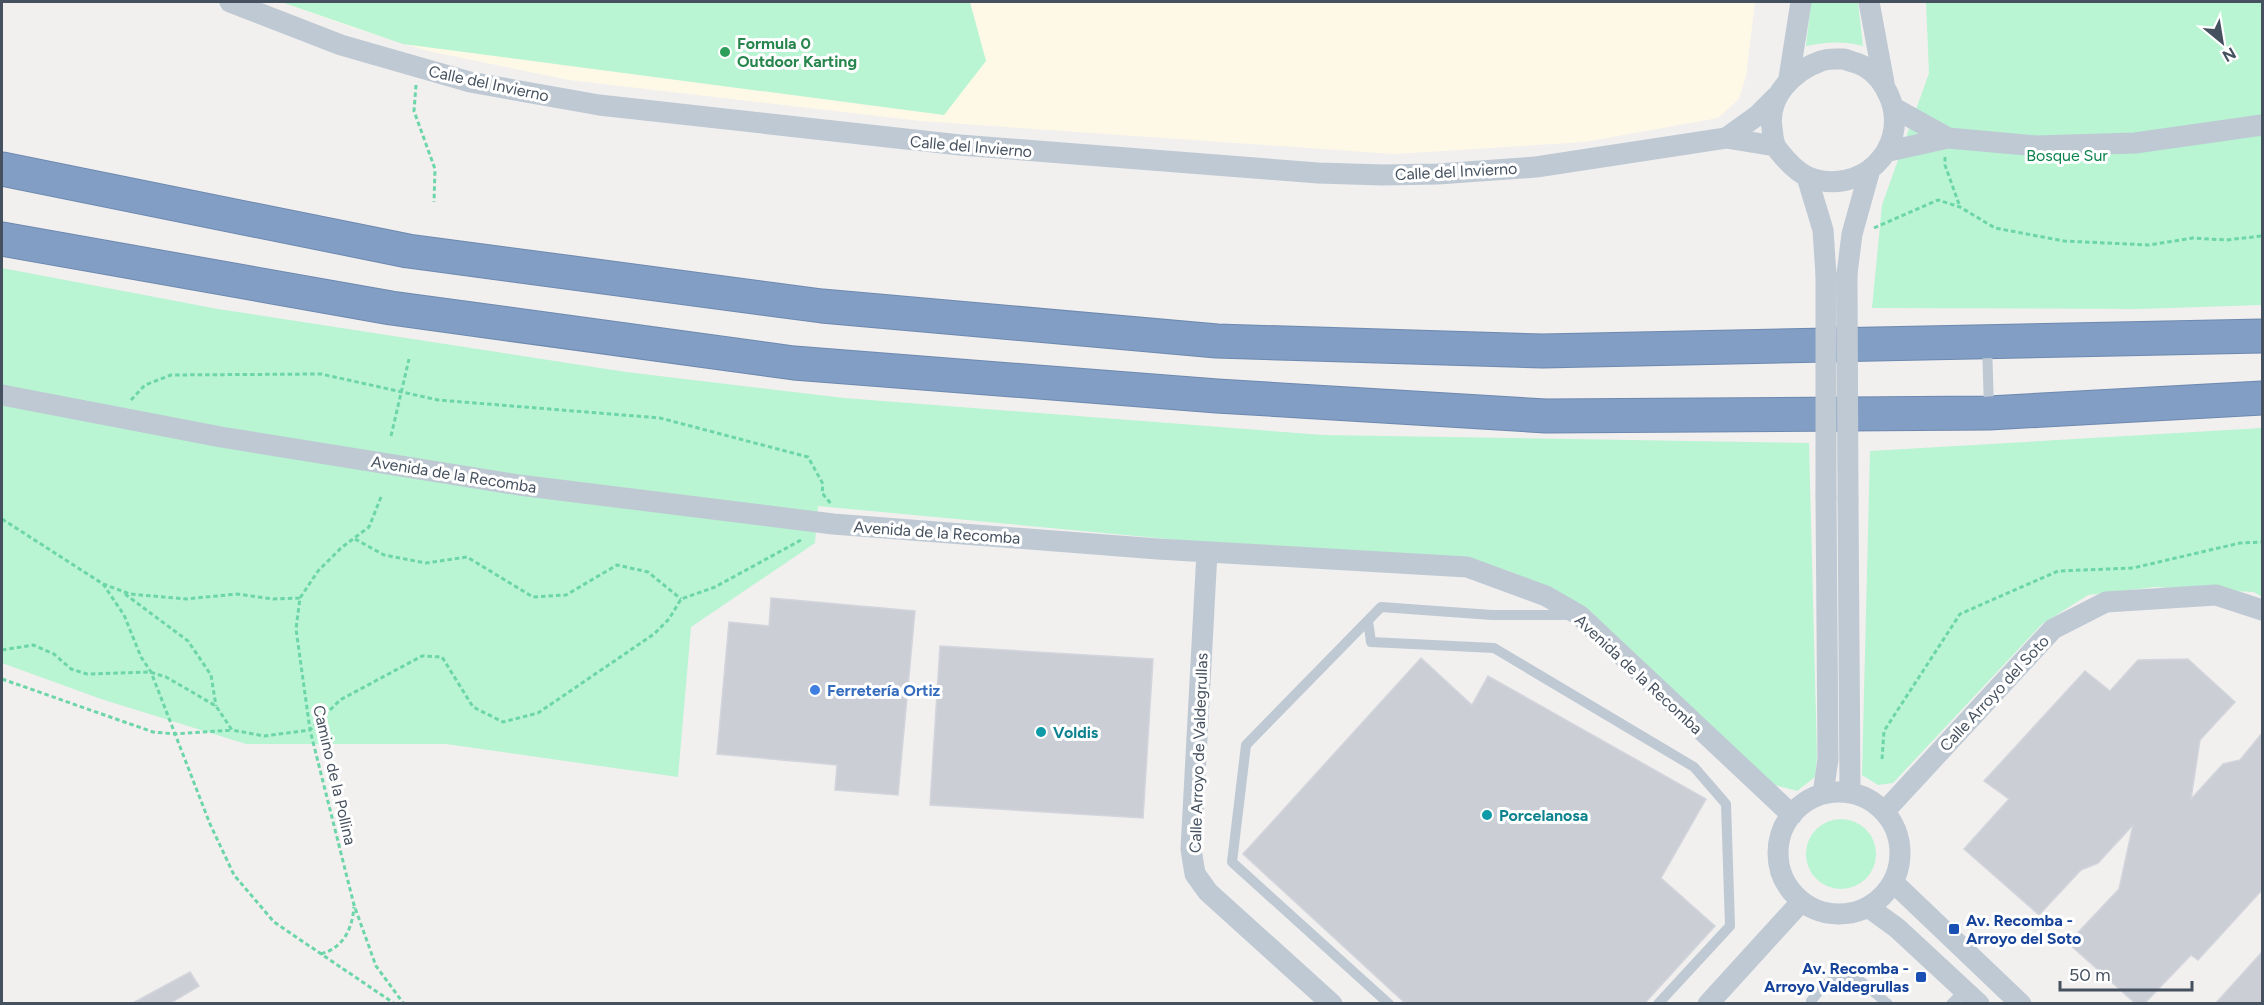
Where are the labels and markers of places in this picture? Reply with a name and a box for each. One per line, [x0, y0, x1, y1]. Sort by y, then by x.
place label: Formula 0 Outdoor Karting [737, 34, 857, 71]
marker: Formula 0 Outdoor Karting [718, 45, 732, 59]
place label: Ferretería Ortiz [827, 681, 941, 700]
marker: Ferretería Ortiz [808, 683, 822, 697]
place label: Voldis [1053, 723, 1099, 742]
marker: Voldis [1034, 725, 1048, 739]
place label: Porcelanosa [1499, 806, 1588, 825]
marker: Porcelanosa [1480, 808, 1494, 822]
place label: Av. Recomba - Arroyo del Soto [1966, 911, 2081, 948]
marker: Av. Recomba - Arroyo del Soto [1947, 922, 1961, 936]
place label: Av. Recomba - Arroyo Valdegrullas [1764, 959, 1910, 996]
marker: Av. Recomba - Arroyo Valdegrullas [1914, 970, 1928, 984]

